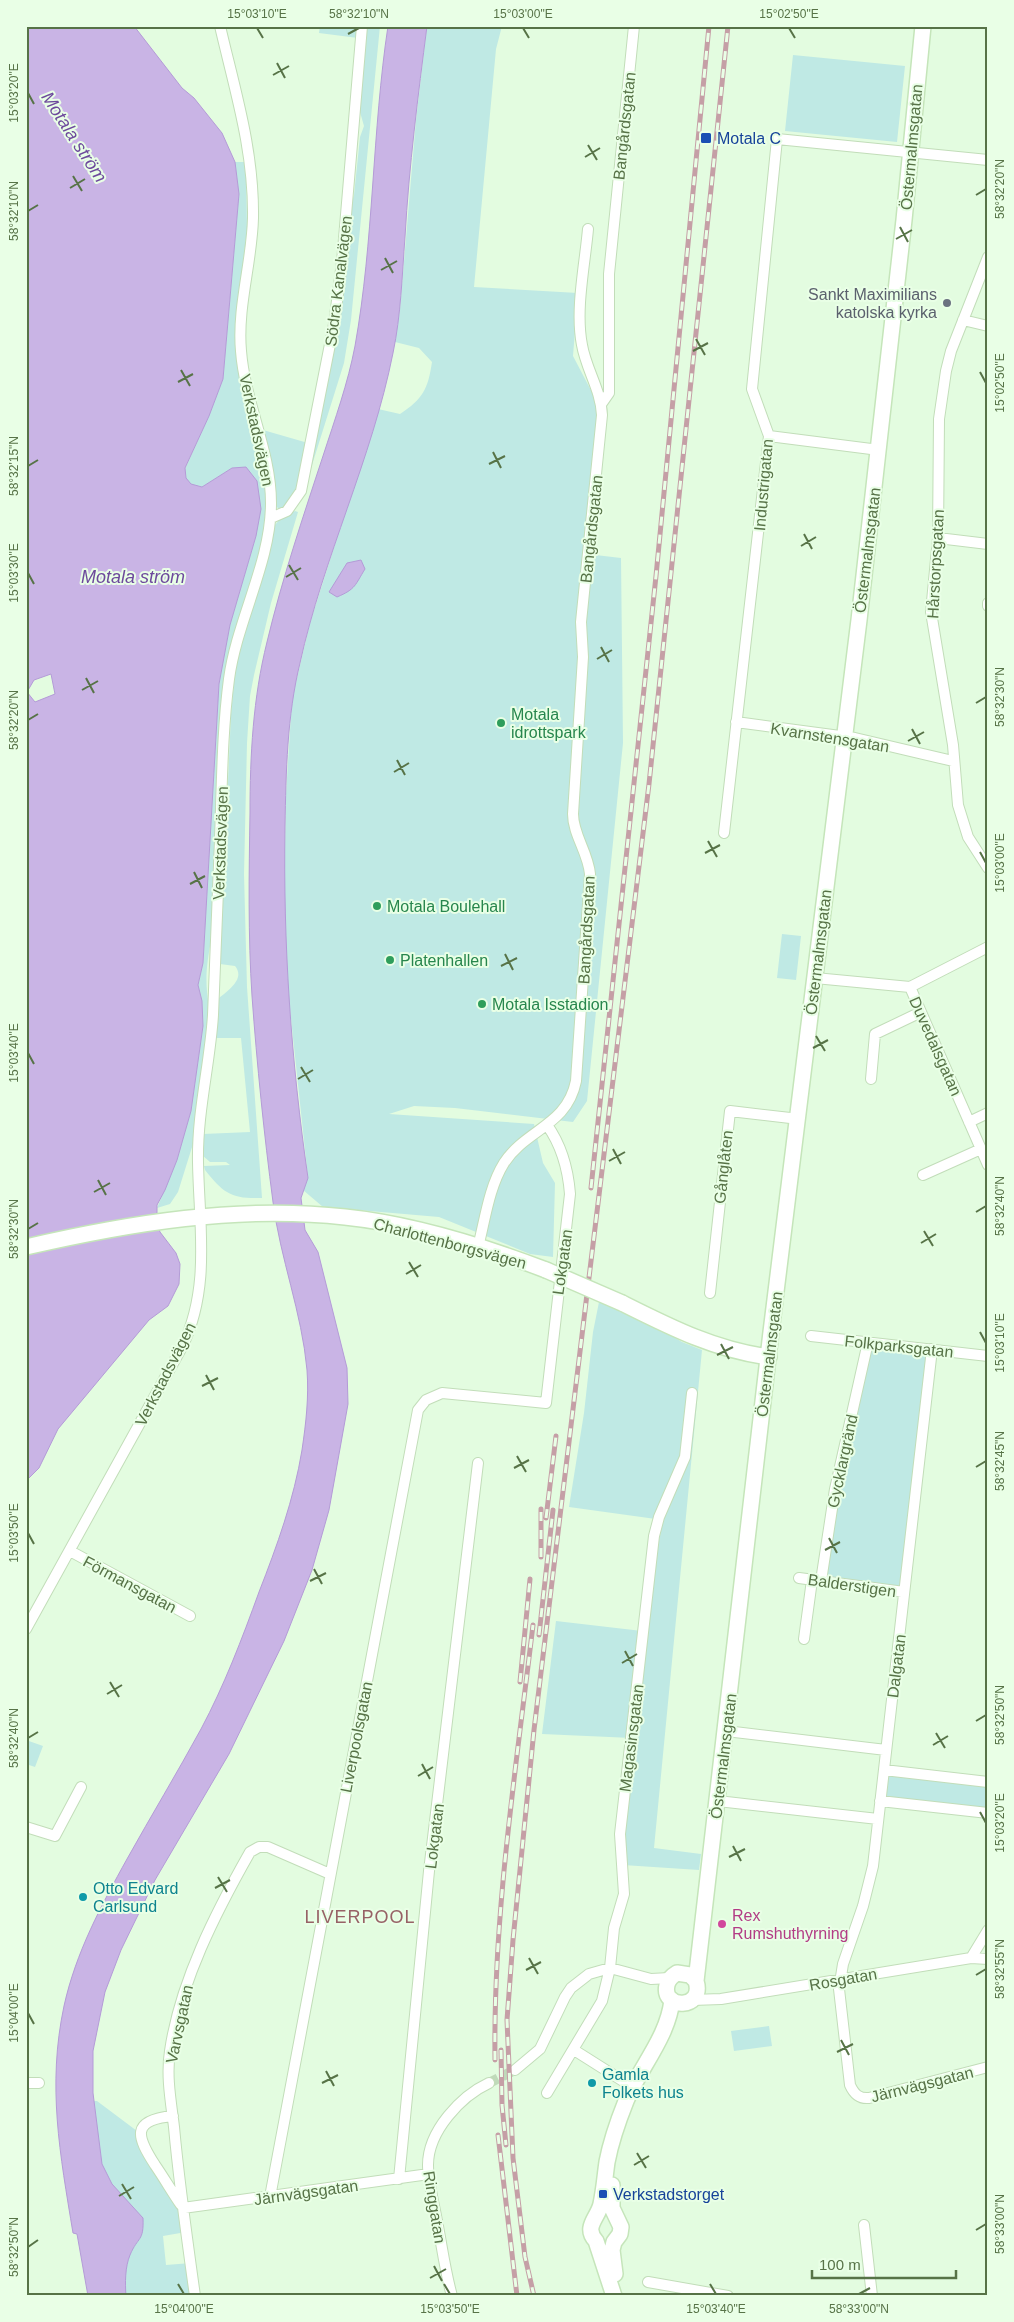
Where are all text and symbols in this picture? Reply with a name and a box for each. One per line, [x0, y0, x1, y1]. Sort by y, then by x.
text: 15°03'10"E [227, 7, 287, 21]
text: 58°32'10"N [329, 7, 389, 21]
text: 15°03'00"E [493, 7, 553, 21]
text: 15°02'50"E [759, 7, 819, 21]
text: 15°03'20"E [7, 63, 21, 123]
street label: Bangårdsgatan [610, 71, 639, 181]
street label: Östermalmsgatan [898, 83, 925, 211]
water label: Motala ström [37, 88, 111, 186]
place label: Motala C [717, 130, 781, 147]
marker: Motala C [699, 131, 713, 145]
text: 58°32'20"N [993, 159, 1007, 219]
text: 58°32'10"N [7, 181, 21, 241]
street label: Södra Kanalvägen [322, 215, 355, 347]
place label: Sankt Maximilians katolska kyrka [808, 286, 937, 321]
marker: Sankt Maximilians katolska kyrka [941, 297, 953, 309]
text: 15°02'50"E [993, 353, 1007, 413]
street label: Verkstadsvägen [236, 373, 277, 488]
text: 58°32'15"N [7, 436, 21, 496]
street label: Industrigatan [751, 438, 776, 532]
street label: Bangårdsgatan [577, 474, 606, 584]
street label: Östermalmsgatan [851, 486, 884, 614]
street label: Hårstorpsgatan [924, 509, 947, 619]
text: 15°03'30"E [7, 543, 21, 603]
water label: Motala ström [81, 567, 185, 587]
text: 58°32'30"N [993, 667, 1007, 727]
text: 58°32'20"N [7, 690, 21, 750]
place label: Motala idrottspark [511, 706, 587, 741]
marker: Motala idrottspark [495, 717, 507, 729]
street label: Kvarnstensgatan [769, 720, 891, 755]
street label: Verkstadsvägen [210, 786, 231, 900]
text: 15°03'00"E [993, 833, 1007, 893]
street label: Bangårdsgatan [575, 875, 598, 985]
street label: Östermalmsgatan [802, 888, 835, 1016]
place label: Motala Boulehall [387, 898, 505, 915]
marker: Motala Boulehall [371, 900, 383, 912]
place label: Platenhallen [400, 952, 488, 969]
marker: Platenhallen [384, 954, 396, 966]
street label: Duvedalsgatan [906, 994, 965, 1098]
place label: Motala Isstadion [492, 996, 609, 1013]
marker: Motala Isstadion [476, 998, 488, 1010]
text: 15°03'40"E [7, 1023, 21, 1083]
street label: Gånglåten [711, 1129, 736, 1205]
text: 58°32'40"N [993, 1176, 1007, 1236]
text: 58°32'30"N [7, 1199, 21, 1259]
street label: Charlottenborgsvägen [372, 1215, 528, 1272]
street label: Lokgatan [549, 1228, 575, 1296]
street label: Östermalmsgatan [753, 1290, 786, 1418]
text: 15°03'10"E [993, 1313, 1007, 1373]
street label: Verkstadsvägen [132, 1320, 199, 1429]
street label: Folkparksgatan [844, 1332, 954, 1361]
street label: Gycklargränd [824, 1413, 861, 1509]
text: 58°32'45"N [993, 1431, 1007, 1491]
text: 15°03'50"E [7, 1503, 21, 1563]
street label: Förmansgatan [80, 1553, 179, 1616]
street label: Balderstigen [807, 1571, 897, 1600]
street label: Dalgatan [884, 1633, 909, 1699]
street label: Liverpoolsgatan [337, 1680, 376, 1794]
street label: Magasinsgatan [616, 1683, 647, 1793]
text: 58°32'50"N [993, 1685, 1007, 1745]
street label: Östermalmsgatan [707, 1692, 740, 1820]
text: 58°32'40"N [7, 1708, 21, 1768]
text: 15°03'20"E [993, 1793, 1007, 1853]
street label: Lokgatan [422, 1802, 447, 1870]
place label: Otto Edvard Carlsund [93, 1880, 178, 1915]
marker: Otto Edvard Carlsund [77, 1891, 89, 1903]
district label: LIVERPOOL [304, 1907, 416, 1927]
place label: Rex Rumshuthyrning [732, 1907, 849, 1942]
marker: Rex Rumshuthyrning [716, 1918, 728, 1930]
text: 58°32'55"N [993, 1939, 1007, 1999]
street label: Rosgatan [808, 1965, 878, 1994]
text: 15°04'00"E [7, 1983, 21, 2043]
street label: Varvsgatan [163, 1983, 196, 2065]
street label: Järnvägsgatan [869, 2064, 975, 2105]
place label: Gamla Folkets hus [602, 2066, 684, 2101]
marker: Gamla Folkets hus [586, 2077, 598, 2089]
street label: Ringgatan [420, 2170, 449, 2244]
street label: Järnvägsgatan [253, 2177, 359, 2208]
place label: Verkstadstorget [613, 2186, 725, 2203]
marker: Verkstadstorget [597, 2188, 609, 2200]
text: 58°33'00"N [993, 2194, 1007, 2254]
text: 58°32'50"N [7, 2217, 21, 2277]
scale bar [812, 2247, 955, 2279]
text: 100 m [819, 2256, 861, 2273]
text: 15°04'00"E [154, 2302, 214, 2316]
text: 15°03'50"E [420, 2302, 480, 2316]
text: 15°03'40"E [686, 2302, 746, 2316]
text: 58°33'00"N [829, 2302, 889, 2316]

